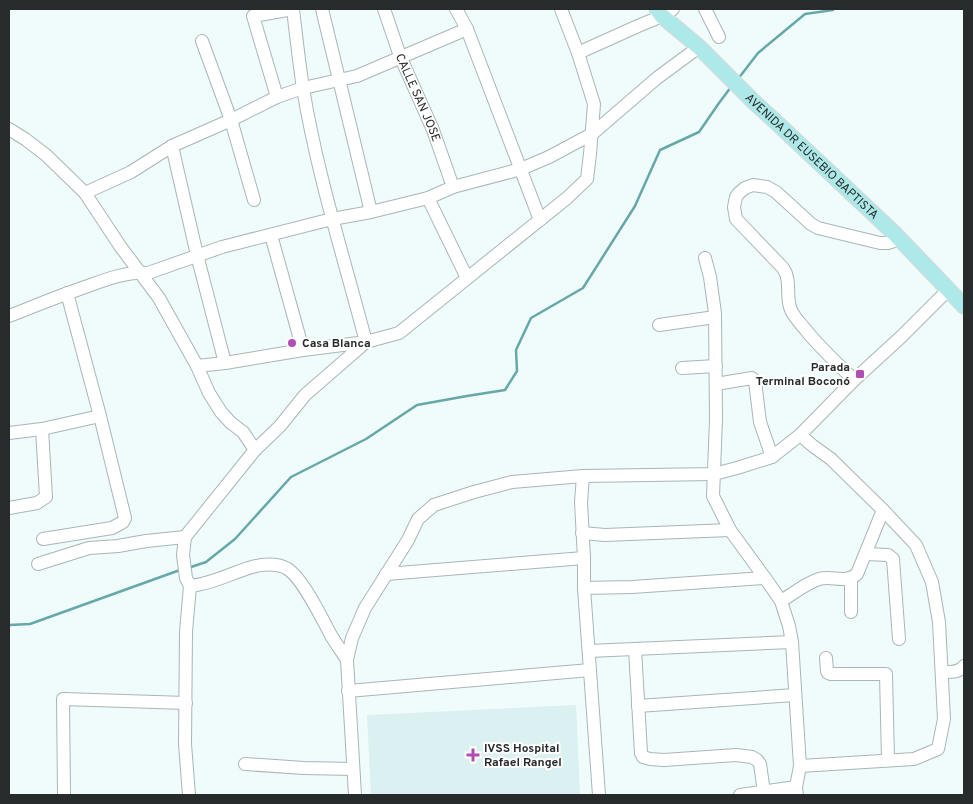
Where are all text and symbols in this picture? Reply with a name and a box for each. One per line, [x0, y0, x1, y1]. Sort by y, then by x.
street label: CALLE SAN JOSE [391, 51, 443, 144]
street label: AVENIDA DR EUSEBIO BAPTISTA [741, 90, 881, 223]
place label: Casa Blanca [302, 336, 371, 352]
marker: Casa Blanca [286, 337, 298, 349]
place label: Parada Terminal Boconó [756, 360, 850, 390]
marker: Parada Terminal Boconó [854, 368, 866, 380]
place label: IVSS Hospital Rafael Rangel [484, 741, 562, 771]
marker: IVSS Hospital Rafael Rangel [466, 748, 480, 762]

